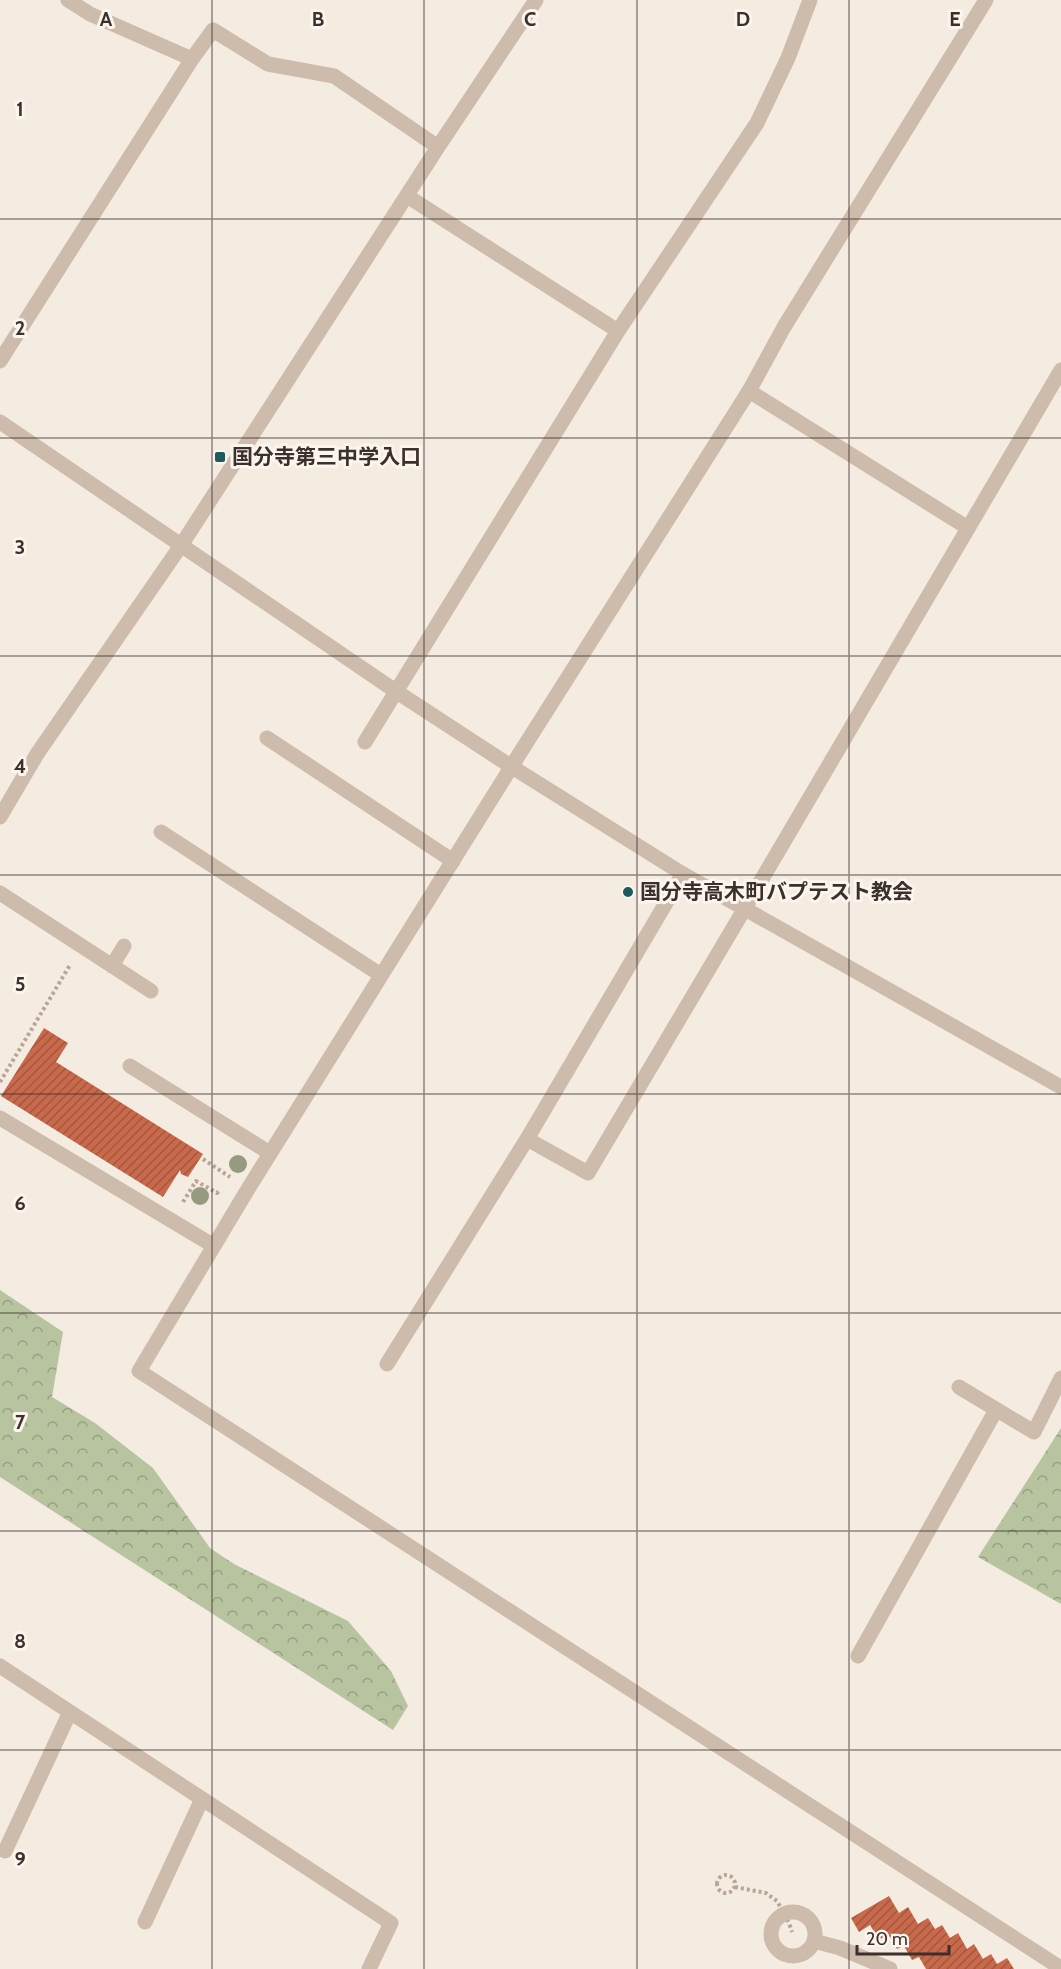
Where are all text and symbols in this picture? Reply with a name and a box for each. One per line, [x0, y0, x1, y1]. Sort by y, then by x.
text: A [100, 7, 113, 31]
text: B [312, 7, 324, 31]
text: C [524, 7, 536, 31]
text: D [736, 7, 750, 31]
text: E [949, 7, 961, 31]
text: 1 [16, 97, 24, 121]
text: 2 [15, 316, 25, 340]
place label: 国分寺第三中学入口 [232, 444, 421, 469]
marker: 国分寺第三中学入口 [213, 450, 227, 464]
text: 3 [15, 535, 25, 559]
text: 4 [14, 754, 26, 778]
place label: 国分寺高木町バプテスト教会 [640, 879, 913, 904]
marker: 国分寺高木町バプテスト教会 [621, 885, 635, 899]
text: 5 [15, 972, 25, 996]
text: 6 [14, 1191, 26, 1215]
text: 7 [15, 1410, 26, 1434]
text: 8 [14, 1629, 26, 1653]
text: 9 [14, 1847, 26, 1871]
scale bar [857, 1918, 948, 1956]
text: 20 m [866, 1928, 908, 1950]

